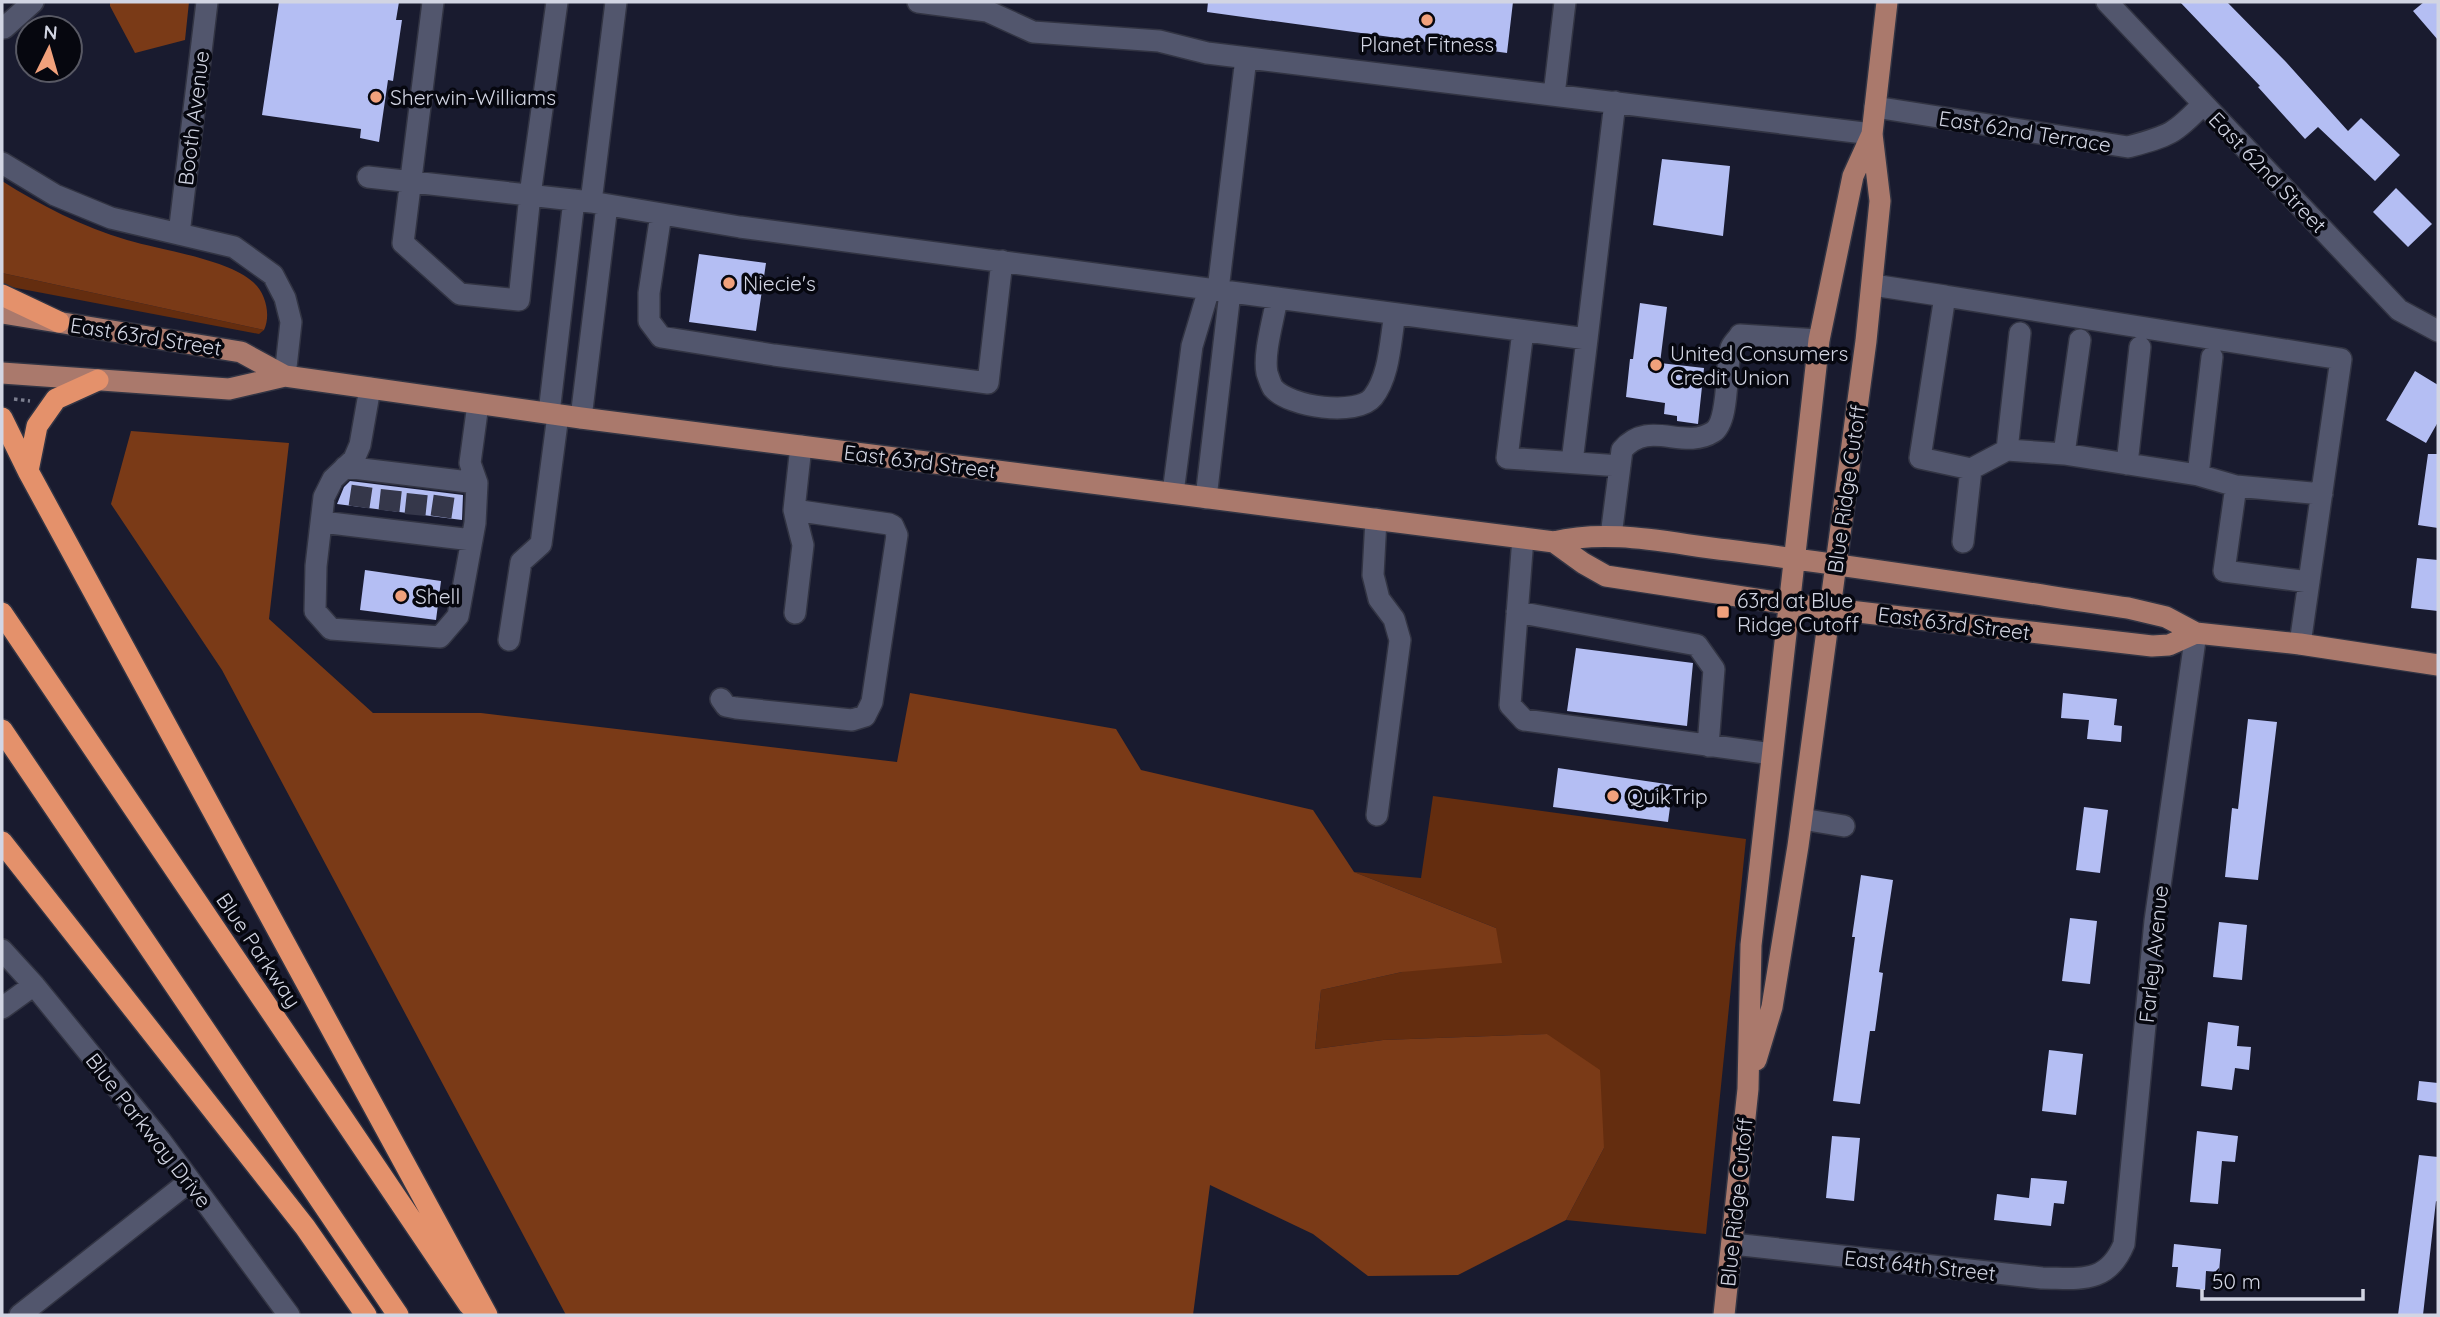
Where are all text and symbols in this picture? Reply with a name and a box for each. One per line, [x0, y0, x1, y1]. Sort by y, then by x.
marker: Planet Fitness [1419, 12, 1435, 28]
north arrow [14, 14, 84, 84]
text: N [42, 20, 58, 45]
place label: Planet Fitness [1360, 31, 1494, 57]
street label: Booth Avenue [172, 49, 214, 187]
place label: Sherwin-Williams [390, 84, 556, 110]
marker: Sherwin-Williams [368, 89, 384, 105]
street label: East 62nd Terrace [1937, 105, 2113, 157]
street label: East 62nd Street [2204, 106, 2332, 238]
place label: Niecie's [743, 270, 816, 296]
marker: Niecie's [721, 275, 737, 291]
street label: East 63rd Street [68, 311, 224, 361]
place label: United Consumers Credit Union [1670, 340, 1848, 390]
marker: United Consumers Credit Union [1648, 357, 1664, 373]
street label: Blue Ridge Cutoff [1821, 403, 1871, 575]
street label: East 63rd Street [842, 439, 998, 483]
place label: Shell [415, 583, 460, 609]
place label: 63rd at Blue Ridge Cutoff [1737, 587, 1859, 637]
marker: Shell [393, 588, 409, 604]
street label: East 63rd Street [1876, 601, 2032, 645]
marker: 63rd at Blue Ridge Cutoff [1715, 604, 1731, 620]
place label: QuikTrip [1627, 783, 1708, 809]
marker: QuikTrip [1605, 788, 1621, 804]
street label: Farley Avenue [2133, 884, 2173, 1024]
street label: Blue Parkway [211, 888, 307, 1012]
street label: Blue Parkway Drive [81, 1047, 217, 1213]
street label: Blue Ridge Cutoff [1714, 1116, 1758, 1288]
street label: East 64th Street [1843, 1244, 1997, 1286]
scale bar [2202, 1258, 2363, 1302]
text: 50 m [2212, 1268, 2261, 1294]

